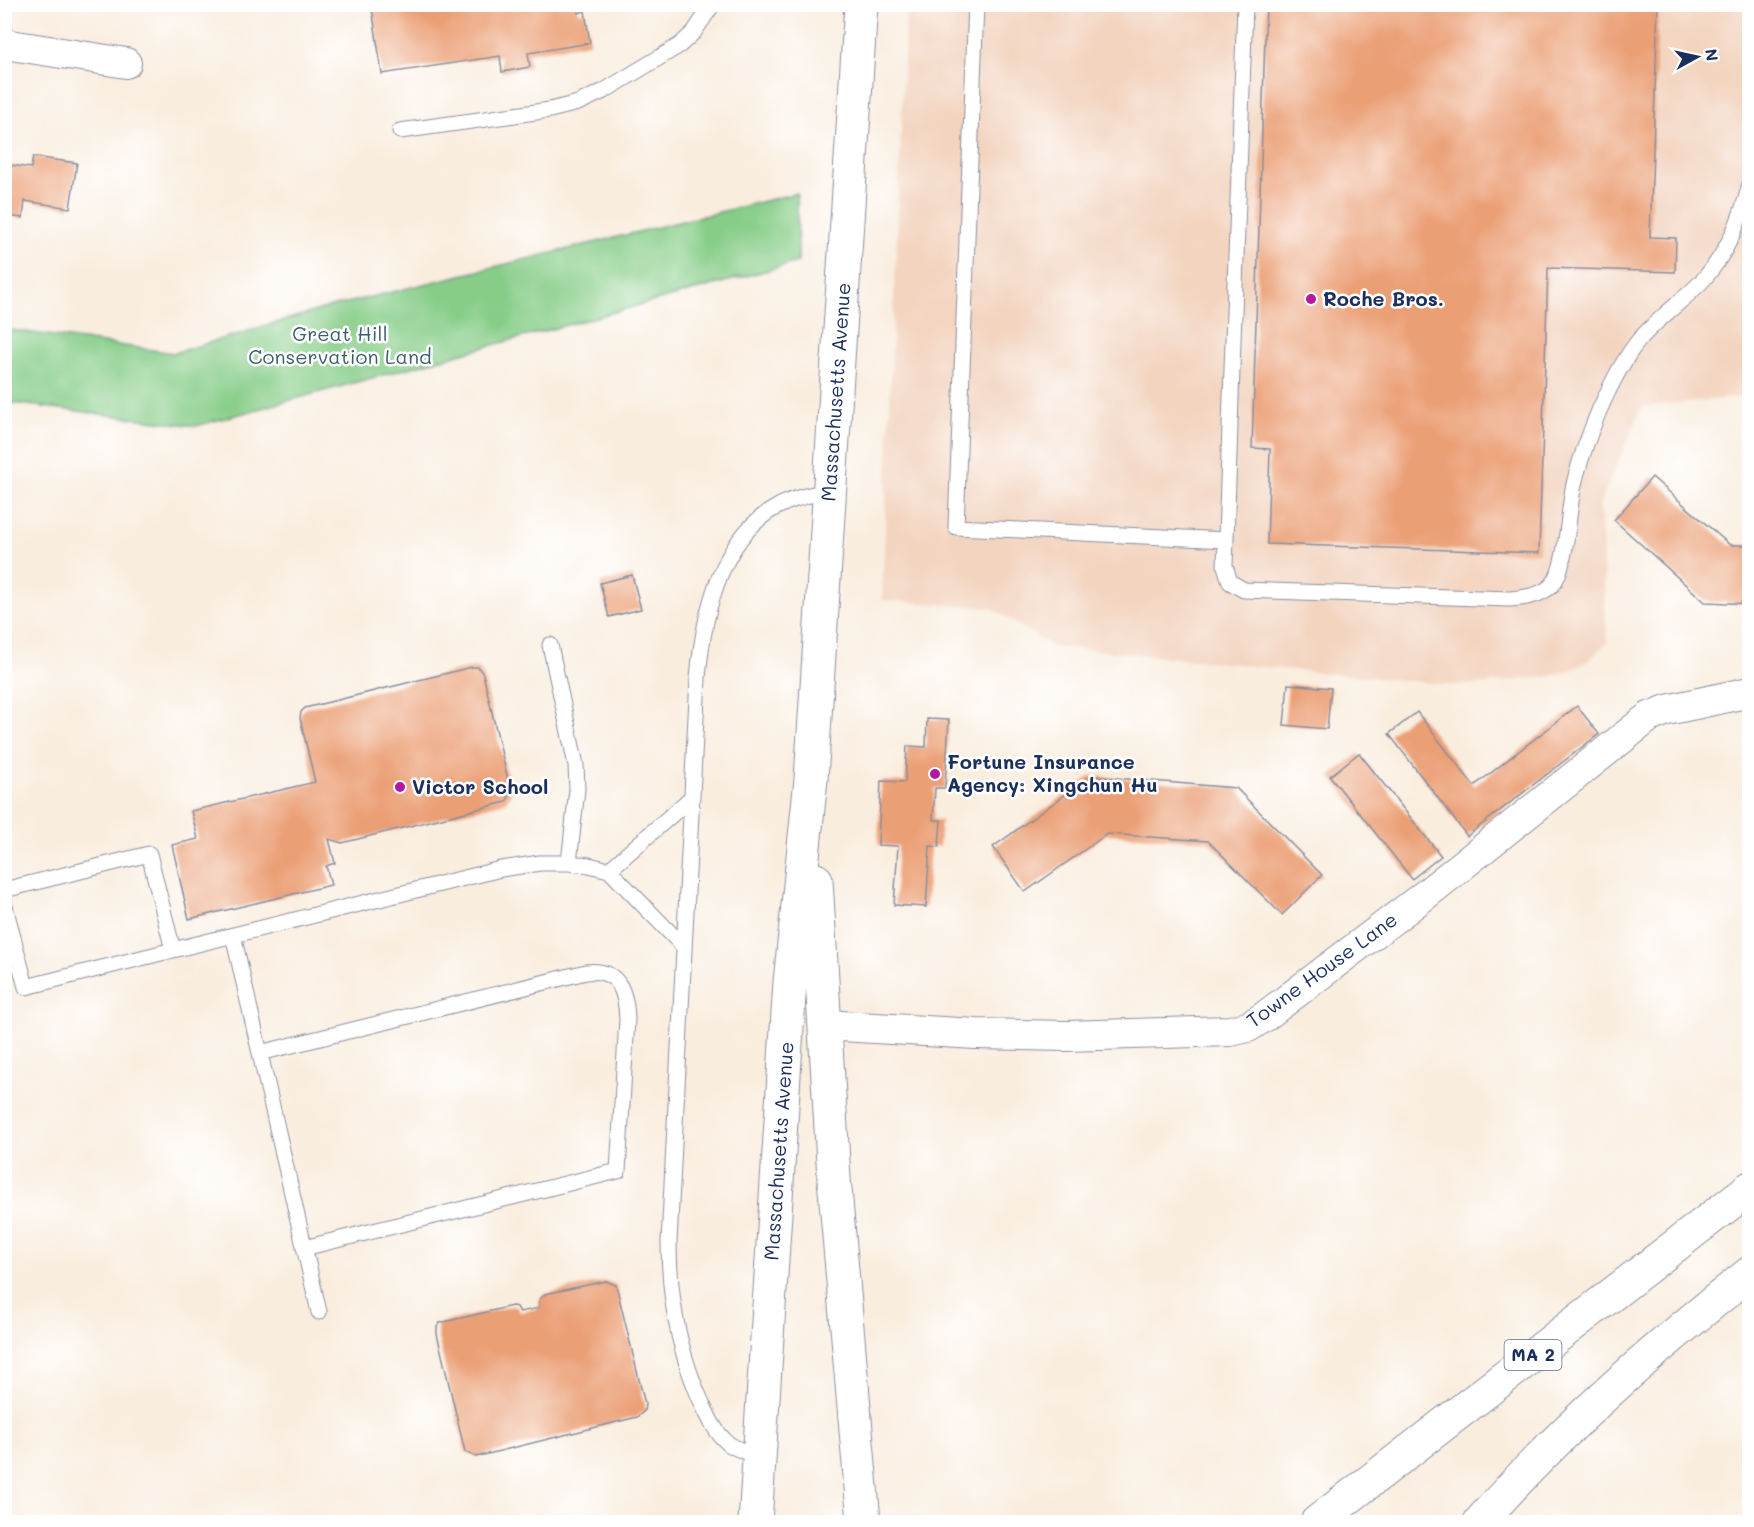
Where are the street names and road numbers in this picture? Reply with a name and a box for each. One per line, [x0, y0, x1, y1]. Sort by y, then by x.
street label: Massachusetts Avenue [814, 282, 856, 502]
street label: Towne House Lane [1241, 906, 1402, 1033]
street label: Massachusetts Avenue [757, 1041, 799, 1261]
road number: MA 2 [1504, 1340, 1562, 1370]

